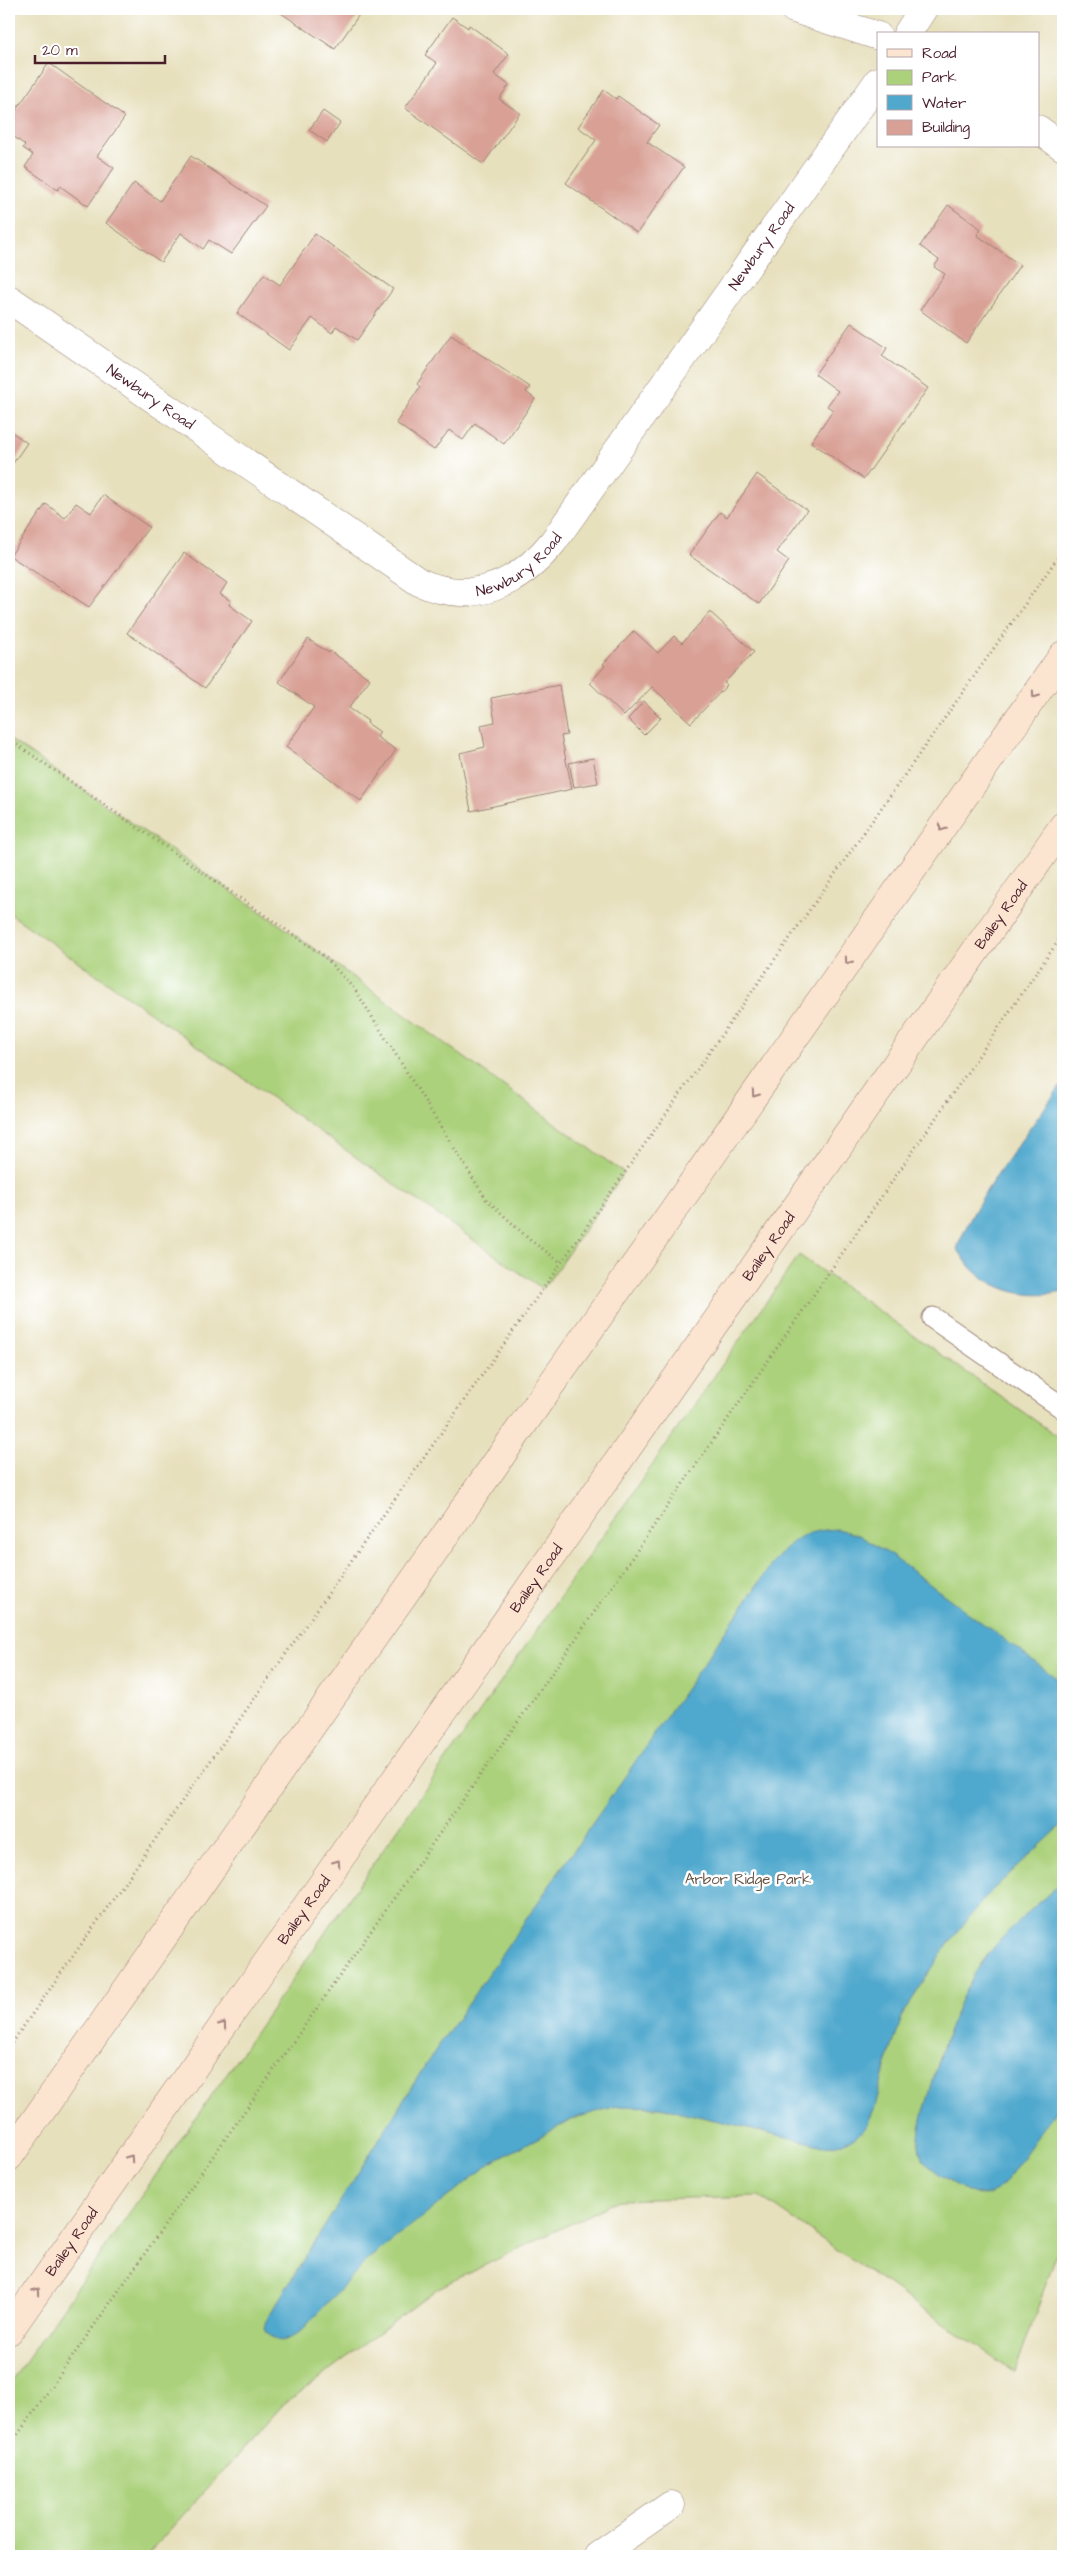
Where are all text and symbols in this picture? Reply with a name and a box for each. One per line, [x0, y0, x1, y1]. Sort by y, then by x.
scale bar [35, 32, 165, 64]
legend [877, 32, 1040, 148]
text: 20 m [42, 40, 78, 61]
text: Road [922, 43, 957, 64]
text: Park [922, 67, 957, 88]
text: Water [922, 93, 966, 114]
text: Building [922, 117, 970, 139]
street label: Newbury Road [723, 198, 800, 294]
street label: Newbury Road [102, 359, 199, 435]
street label: Newbury Road [474, 528, 567, 602]
one-way arrow [1032, 689, 1041, 699]
one-way arrow [939, 822, 948, 832]
street label: Bailey Road [969, 876, 1032, 953]
one-way arrow [845, 955, 854, 965]
one-way arrow [752, 1088, 761, 1098]
street label: Bailey Road [737, 1208, 800, 1285]
street label: Bailey Road [505, 1539, 568, 1617]
one-way arrow [331, 1859, 340, 1869]
park label: Arbor Ridge Park [685, 1869, 811, 1891]
street label: Bailey Road [272, 1871, 336, 1949]
one-way arrow [217, 2021, 226, 2031]
one-way arrow [124, 2154, 133, 2164]
street label: Bailey Road [40, 2203, 103, 2280]
one-way arrow [31, 2287, 40, 2297]

